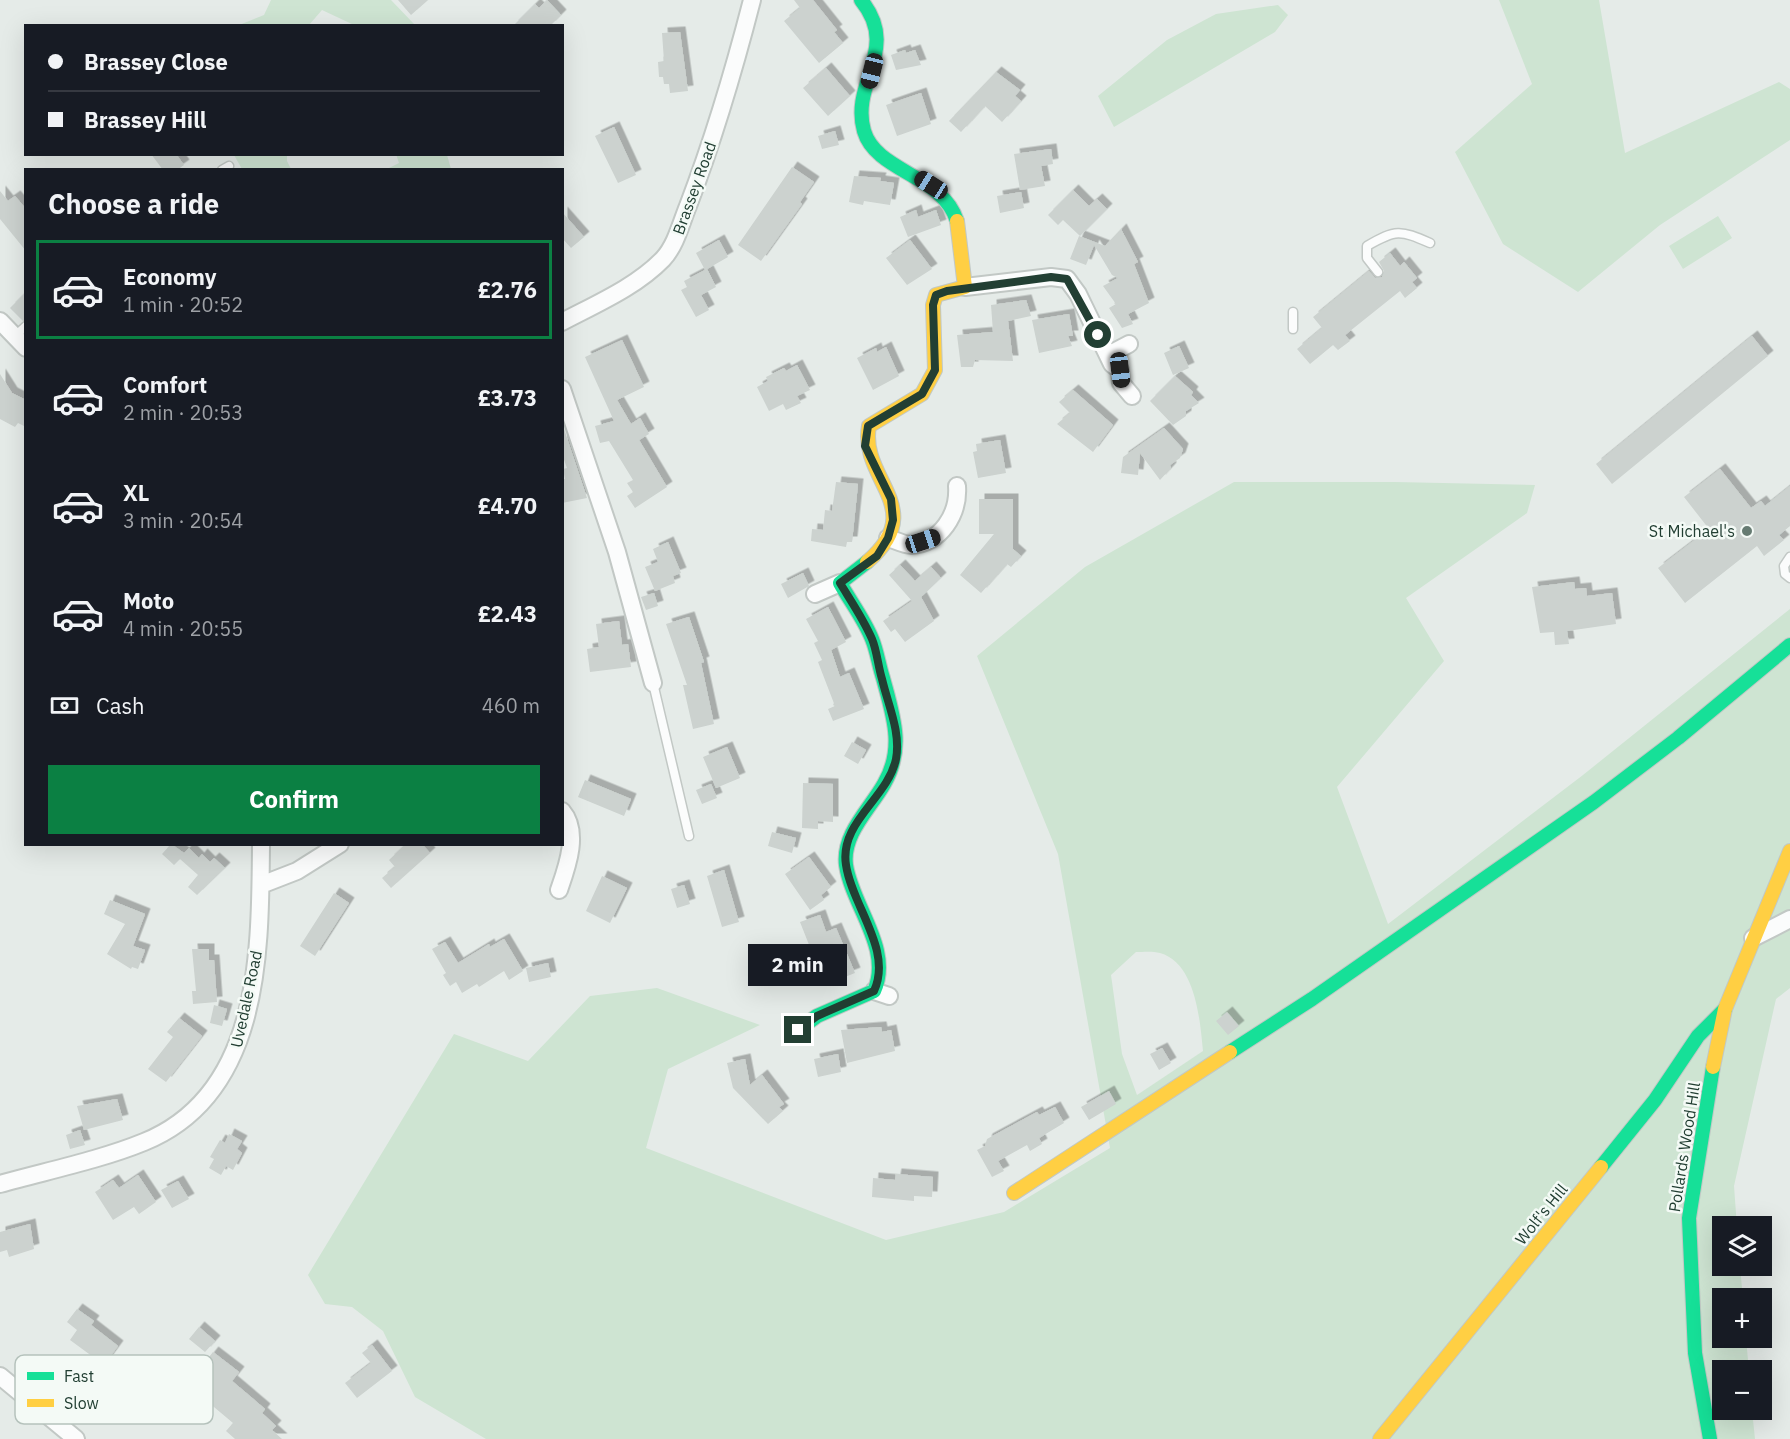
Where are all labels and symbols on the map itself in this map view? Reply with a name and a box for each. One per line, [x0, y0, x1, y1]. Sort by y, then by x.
car [859, 51, 885, 91]
street label: Brassey Road [668, 139, 720, 237]
car [911, 168, 951, 202]
route start [1084, 321, 1111, 348]
car [1109, 351, 1131, 389]
place label: St Michael's [1649, 521, 1735, 541]
marker: St Michael's [1740, 524, 1754, 538]
car [903, 527, 943, 555]
callout: 2 min [748, 943, 848, 985]
street label: Uvedale Road [226, 949, 266, 1049]
route end [784, 1016, 811, 1043]
street label: Pollards Wood Hill [1664, 1081, 1704, 1213]
street label: Wolf's Hill [1510, 1180, 1572, 1248]
legend [15, 1355, 213, 1424]
text: Fast [64, 1366, 94, 1386]
text: Slow [64, 1393, 99, 1413]

